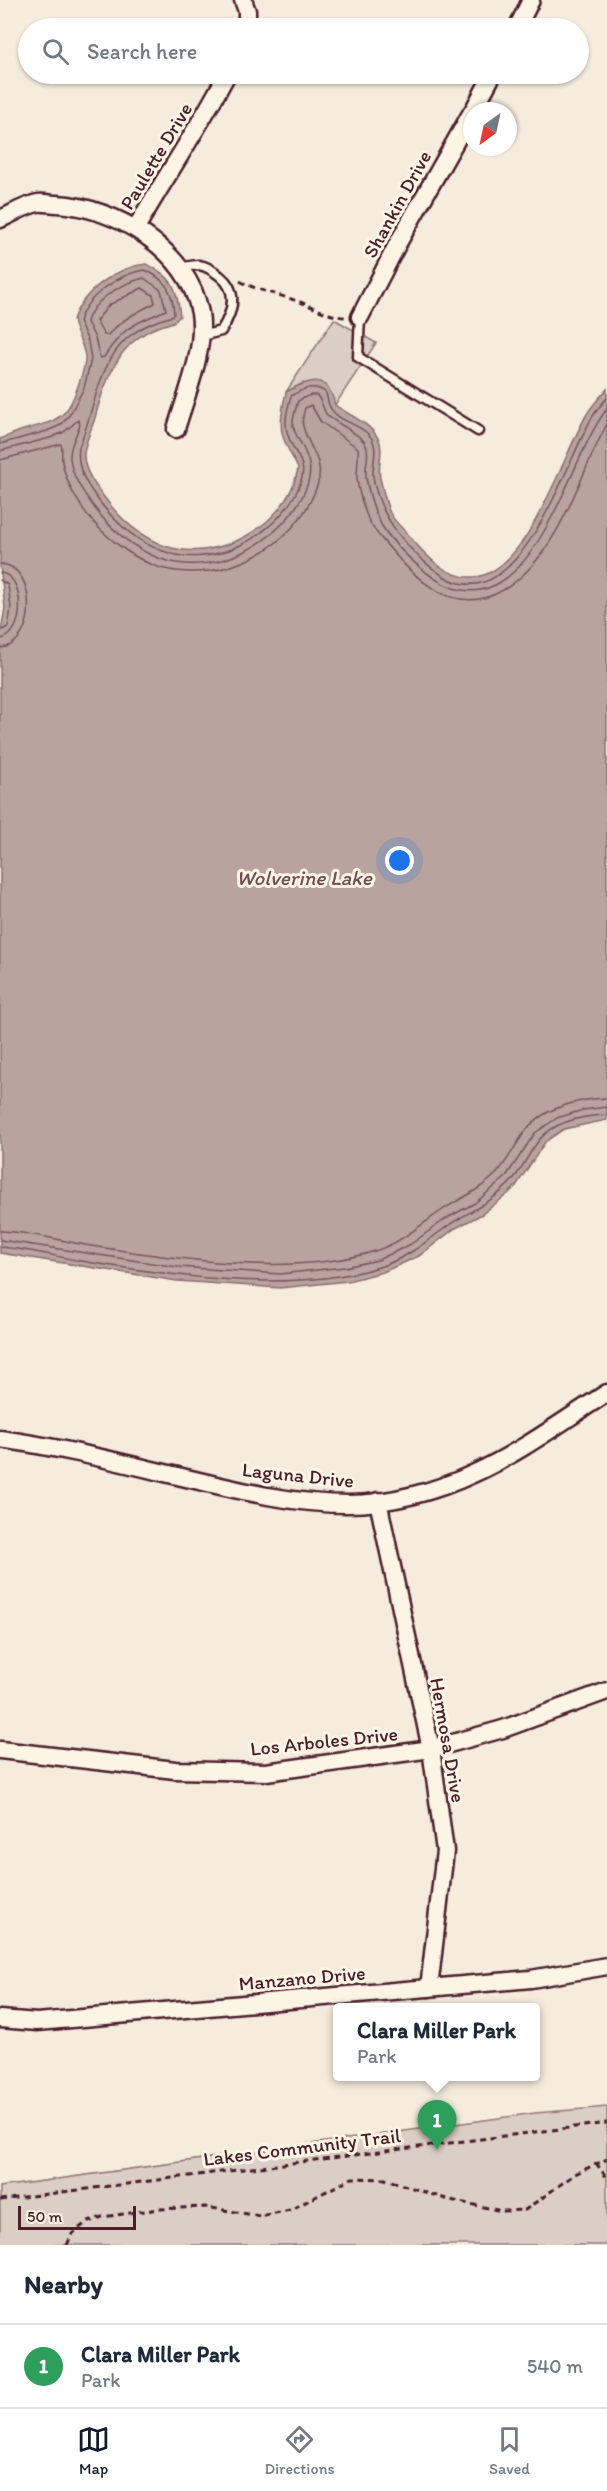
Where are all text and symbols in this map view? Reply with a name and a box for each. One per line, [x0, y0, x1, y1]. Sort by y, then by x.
search box [18, 18, 589, 84]
icon: search [39, 35, 72, 68]
text: Search here [87, 38, 197, 65]
street label: Paulette Drive [115, 98, 197, 214]
north arrow [463, 102, 517, 156]
street label: Shankin Drive [358, 146, 436, 262]
your location [385, 846, 414, 875]
water label: Wolverine Lake [236, 865, 373, 890]
street label: Laguna Drive [241, 1457, 355, 1493]
street label: Hermosa Drive [425, 1676, 471, 1804]
street label: Los Arboles Drive [249, 1721, 399, 1761]
street label: Manzano Drive [237, 1960, 367, 1996]
popup [333, 2003, 540, 2081]
text: Clara Miller Park [357, 2017, 516, 2044]
text: Park [357, 2044, 396, 2068]
pin: 1 [418, 2100, 456, 2150]
street label: Lakes Community Trail [202, 2123, 402, 2171]
scale bar [18, 2203, 136, 2230]
text: 50 m [27, 2207, 62, 2226]
text: Nearby [24, 2268, 103, 2300]
text: Clara Miller Park [81, 2341, 240, 2368]
text: 1 [39, 2354, 48, 2378]
text: 540 m [527, 2354, 583, 2378]
text: Park [81, 2368, 120, 2392]
tab: Map [77, 2423, 110, 2478]
tab: Directions [264, 2423, 335, 2478]
tab: Saved [489, 2423, 530, 2478]

